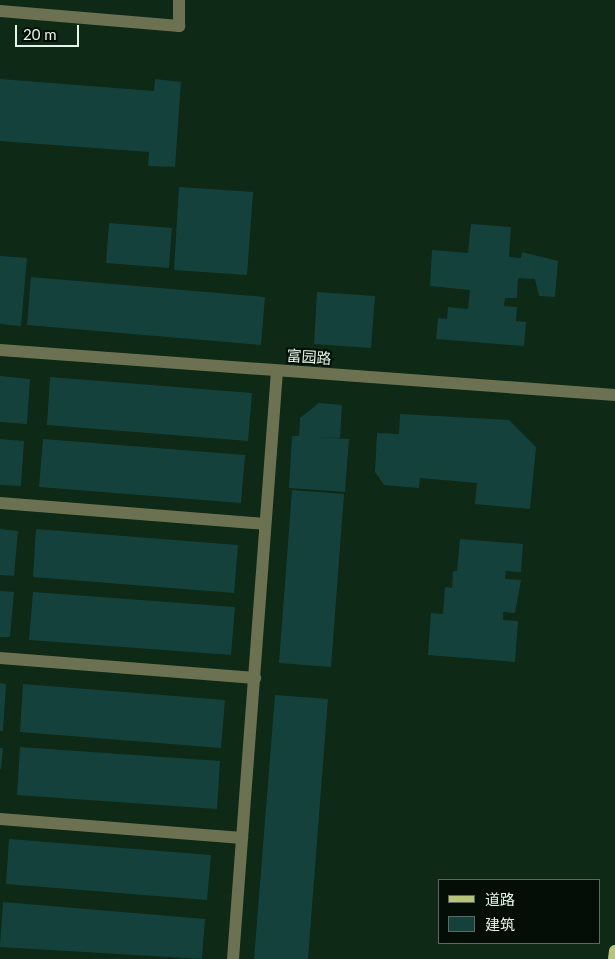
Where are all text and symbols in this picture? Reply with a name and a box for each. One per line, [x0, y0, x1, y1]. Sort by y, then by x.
scale bar [18, 15, 81, 47]
text: 20 m [23, 25, 57, 43]
street label: 富园路 [286, 346, 332, 368]
legend [438, 879, 600, 944]
text: 道路 [485, 890, 515, 908]
text: 建筑 [485, 915, 515, 933]

